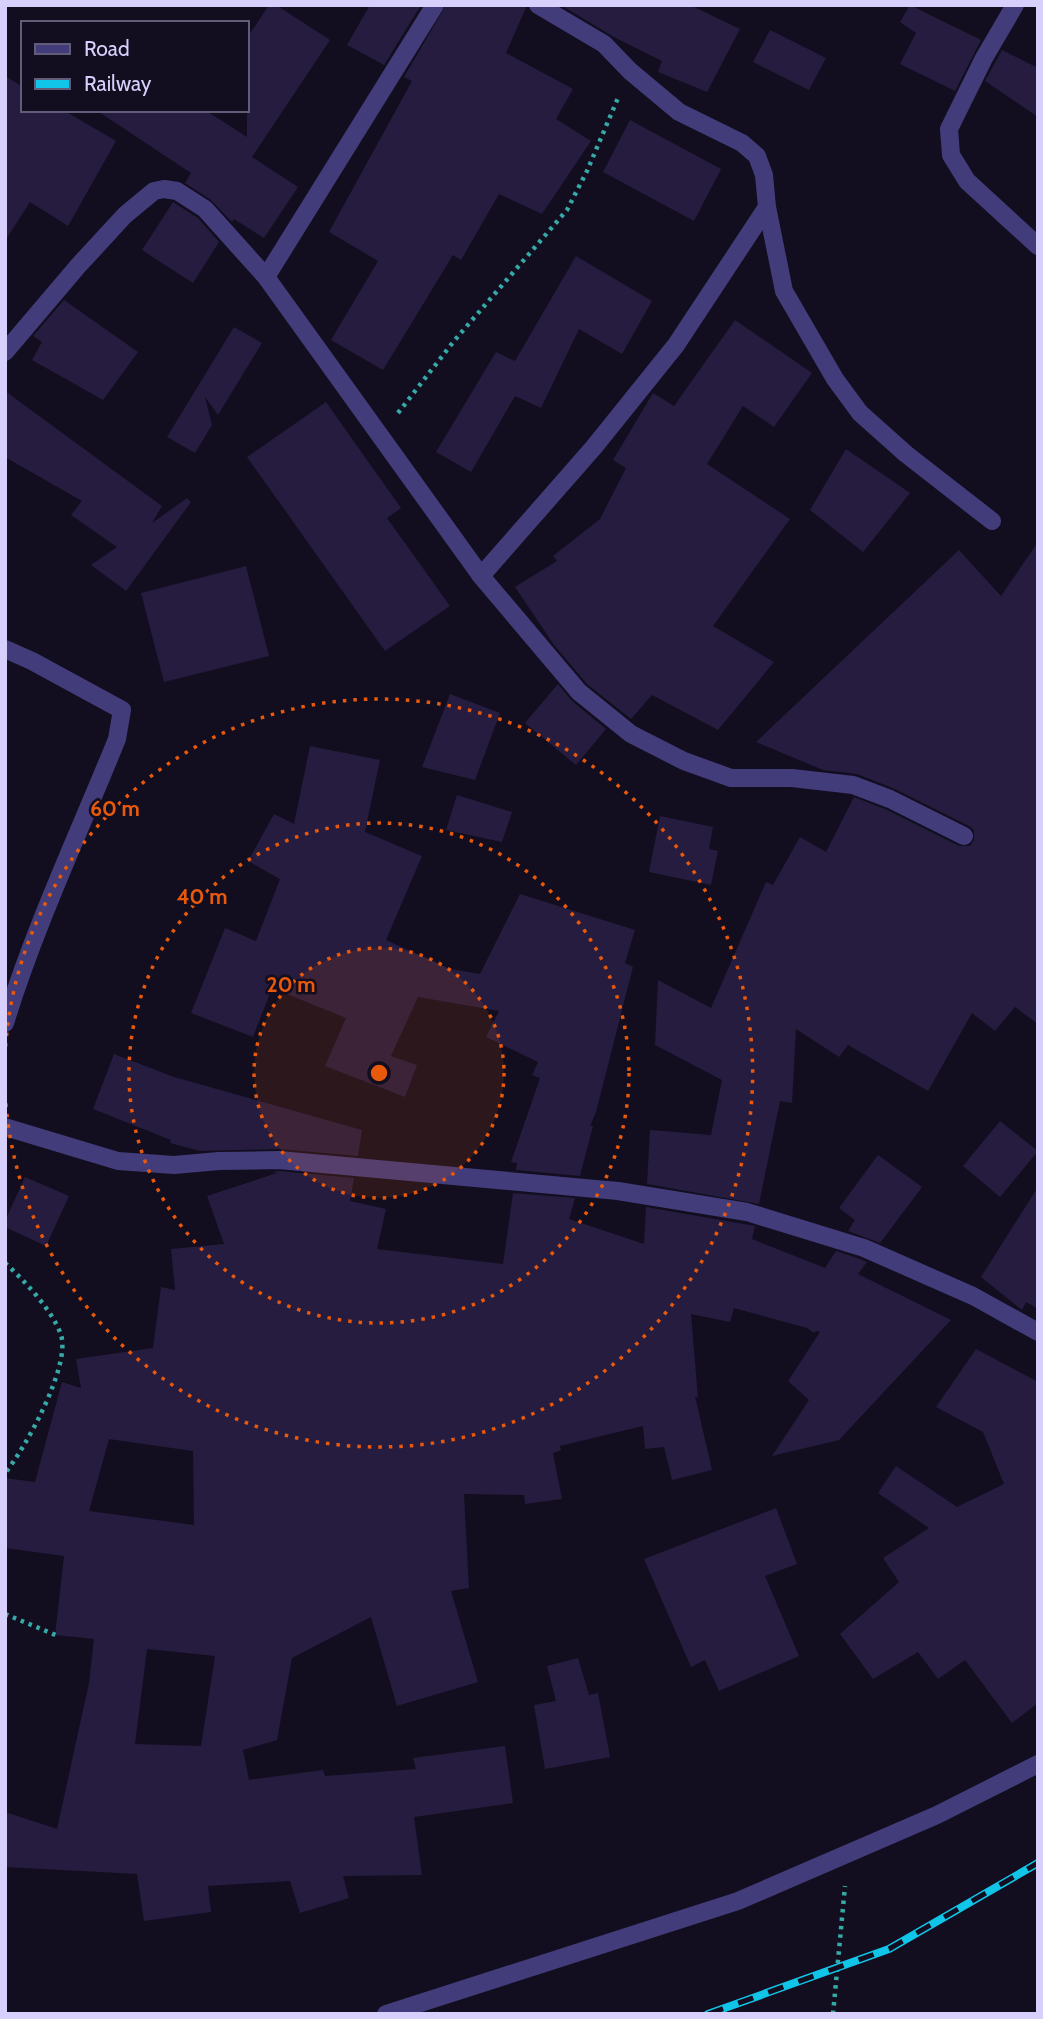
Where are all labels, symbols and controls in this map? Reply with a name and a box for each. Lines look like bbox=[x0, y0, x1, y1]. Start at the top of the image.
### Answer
legend bbox=[21, 21, 248, 112]
text: Road bbox=[84, 36, 130, 61]
text: Railway bbox=[84, 71, 152, 96]
text: 60 m bbox=[90, 796, 140, 821]
text: 40 m bbox=[177, 884, 227, 909]
text: 20 m bbox=[267, 972, 315, 997]
centre of rings bbox=[367, 1061, 391, 1085]

